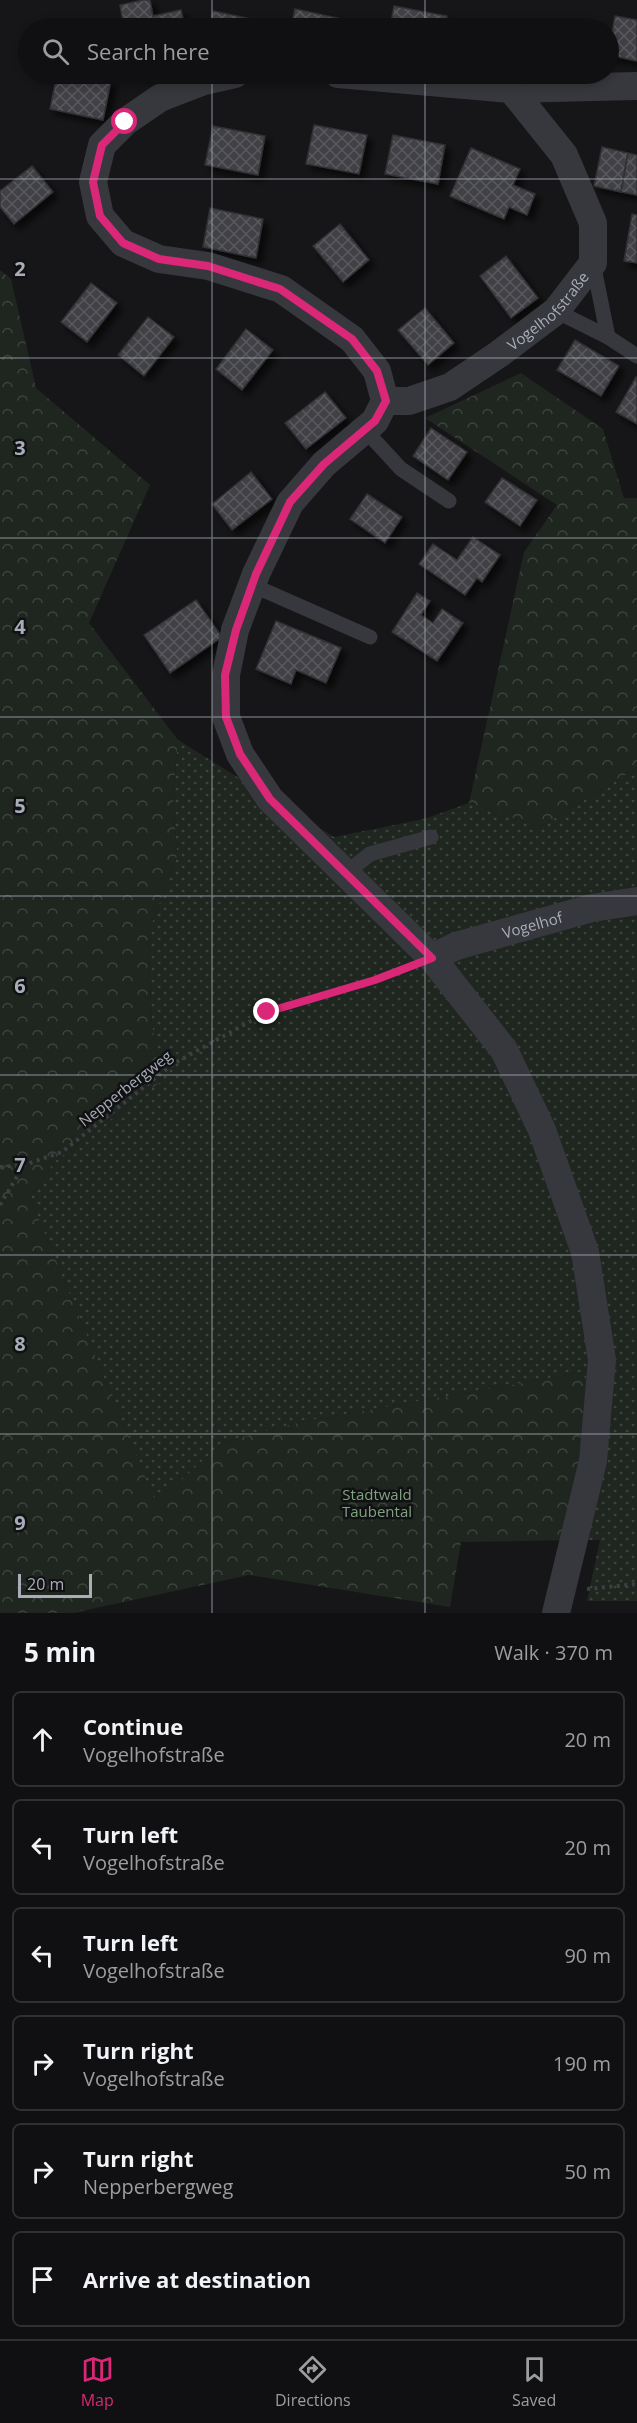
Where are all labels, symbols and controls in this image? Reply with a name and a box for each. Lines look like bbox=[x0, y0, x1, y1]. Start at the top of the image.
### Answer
search box bbox=[18, 18, 619, 84]
icon: search bbox=[39, 35, 72, 68]
text: Search here bbox=[87, 36, 210, 66]
route start bbox=[111, 108, 137, 134]
text: 2 bbox=[14, 255, 26, 282]
street label: Vogelhofstraße bbox=[503, 267, 593, 355]
text: 3 bbox=[14, 434, 26, 461]
text: 4 bbox=[14, 613, 26, 640]
text: 5 bbox=[14, 792, 26, 819]
street label: Vogelhof bbox=[500, 907, 566, 943]
text: 6 bbox=[14, 972, 26, 999]
route end bbox=[253, 998, 279, 1024]
street label: Nepperbergweg bbox=[74, 1045, 176, 1131]
text: 7 bbox=[14, 1151, 26, 1178]
text: 8 bbox=[14, 1330, 26, 1357]
park label: Stadtwald Taubental bbox=[342, 1484, 412, 1521]
text: 9 bbox=[14, 1509, 26, 1536]
scale bar bbox=[18, 1571, 92, 1598]
text: 20 m bbox=[27, 1573, 64, 1595]
text: 5 min bbox=[24, 1634, 96, 1670]
text: Walk · 370 m bbox=[494, 1639, 613, 1666]
text: Continue bbox=[83, 1711, 183, 1741]
icon: ahead bbox=[26, 1723, 59, 1756]
text: 20 m bbox=[564, 1726, 611, 1753]
text: Vogelhofstraße bbox=[83, 1741, 225, 1768]
text: Turn left bbox=[83, 1819, 178, 1849]
icon: left bbox=[26, 1831, 59, 1864]
text: 20 m bbox=[564, 1834, 611, 1861]
text: Vogelhofstraße bbox=[83, 1849, 225, 1876]
text: Turn left bbox=[83, 1927, 178, 1957]
icon: left bbox=[26, 1939, 59, 1972]
text: 90 m bbox=[564, 1942, 611, 1969]
text: Vogelhofstraße bbox=[83, 1957, 225, 1984]
text: Turn right bbox=[83, 2035, 194, 2065]
icon: right bbox=[26, 2047, 59, 2080]
text: 190 m bbox=[553, 2050, 611, 2077]
text: Vogelhofstraße bbox=[83, 2065, 225, 2092]
text: Turn right bbox=[83, 2143, 194, 2173]
icon: right bbox=[26, 2155, 59, 2188]
text: 50 m bbox=[564, 2158, 611, 2185]
text: Nepperbergweg bbox=[83, 2173, 233, 2200]
icon: arrive bbox=[26, 2263, 59, 2296]
text: Arrive at destination bbox=[83, 2264, 311, 2294]
tab: Map bbox=[81, 2353, 114, 2411]
tab: Directions bbox=[275, 2353, 351, 2411]
tab: Saved bbox=[512, 2353, 556, 2411]

